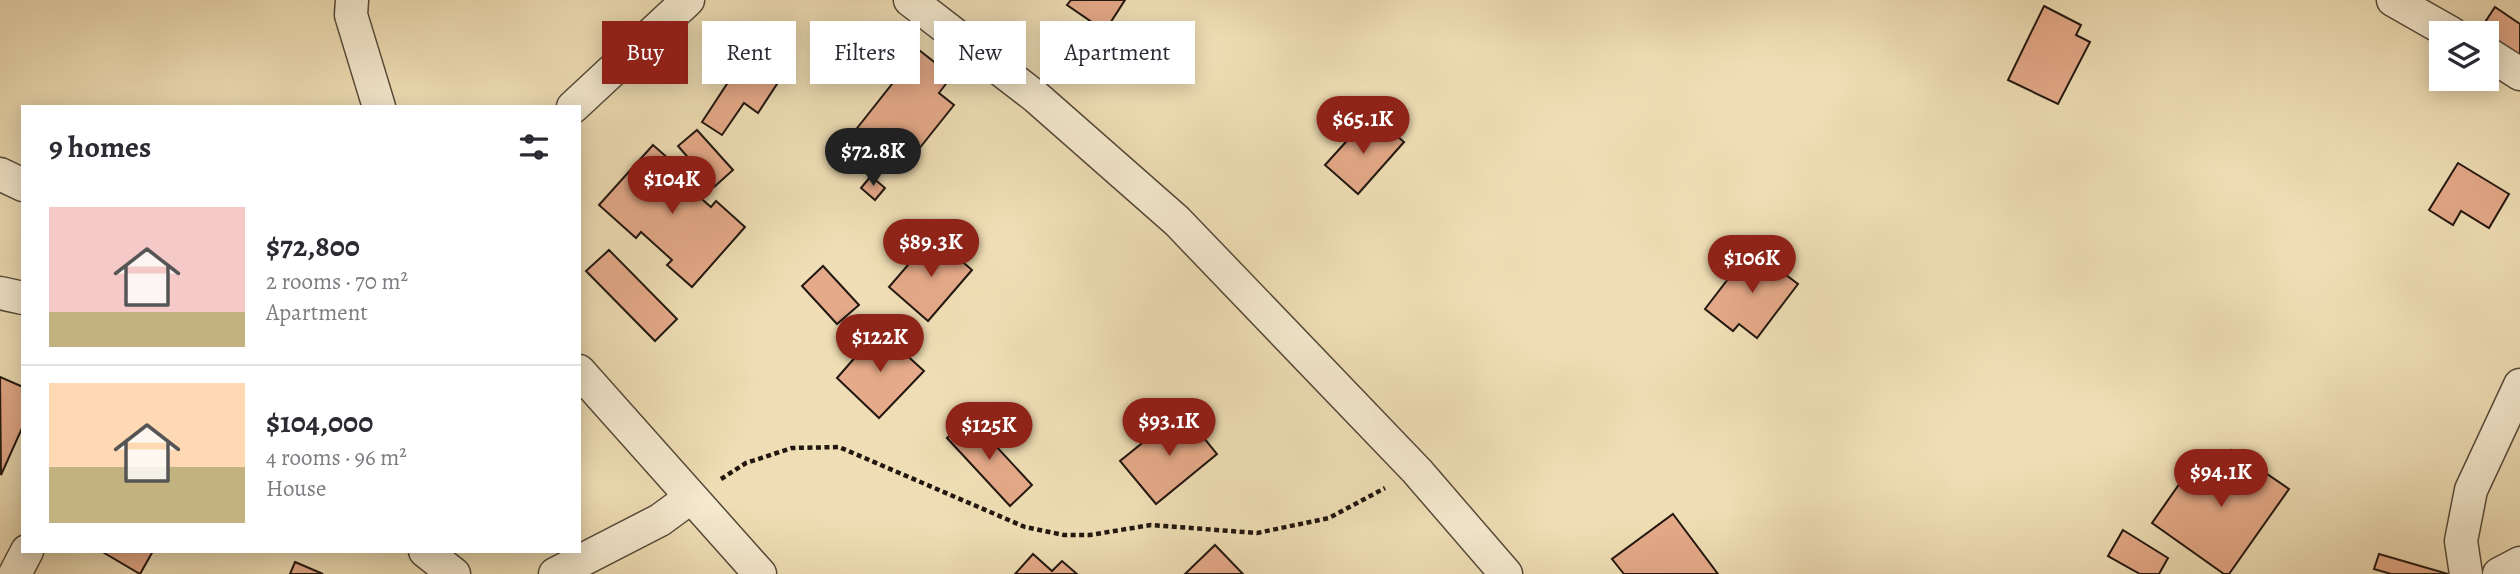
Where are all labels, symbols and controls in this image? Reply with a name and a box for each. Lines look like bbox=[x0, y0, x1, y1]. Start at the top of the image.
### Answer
chip: Buy bbox=[602, 21, 688, 84]
chip: Rent bbox=[702, 21, 796, 84]
chip: Filters bbox=[810, 21, 920, 84]
chip: New bbox=[934, 21, 1026, 84]
chip: Apartment bbox=[1040, 21, 1195, 84]
map controls bbox=[2429, 21, 2499, 91]
button: layers bbox=[2429, 21, 2499, 91]
pin: $65.1K bbox=[1306, 96, 1420, 156]
text: $65.1K bbox=[1333, 103, 1393, 134]
text: 9 homes bbox=[49, 127, 151, 167]
icon: filters bbox=[515, 128, 553, 166]
pin: $72.8K bbox=[816, 128, 930, 188]
text: $72.8K bbox=[841, 135, 905, 166]
pin: $104K bbox=[623, 156, 721, 216]
text: $104K bbox=[644, 163, 700, 194]
pin: $89.3K bbox=[874, 219, 988, 279]
text: $72,800 bbox=[266, 226, 360, 266]
text: $89.3K bbox=[899, 226, 963, 257]
icon: home bbox=[105, 235, 189, 319]
pin: $106K bbox=[1703, 236, 1801, 295]
text: $106K bbox=[1724, 242, 1780, 273]
text: 2 rooms · 70 m² bbox=[266, 266, 408, 297]
text: Apartment bbox=[266, 297, 368, 328]
pin: $122K bbox=[831, 314, 929, 374]
text: $122K bbox=[852, 321, 908, 352]
pin: $93.1K bbox=[1112, 398, 1226, 458]
text: $104,000 bbox=[266, 402, 373, 442]
pin: $125K bbox=[940, 402, 1038, 462]
text: $93.1K bbox=[1139, 405, 1199, 436]
text: $125K bbox=[962, 409, 1017, 440]
icon: home bbox=[105, 411, 189, 495]
text: 4 rooms · 96 m² bbox=[266, 442, 407, 473]
pin: $94.1K bbox=[2164, 449, 2278, 509]
text: $94.1K bbox=[2190, 456, 2252, 487]
text: House bbox=[266, 473, 326, 504]

